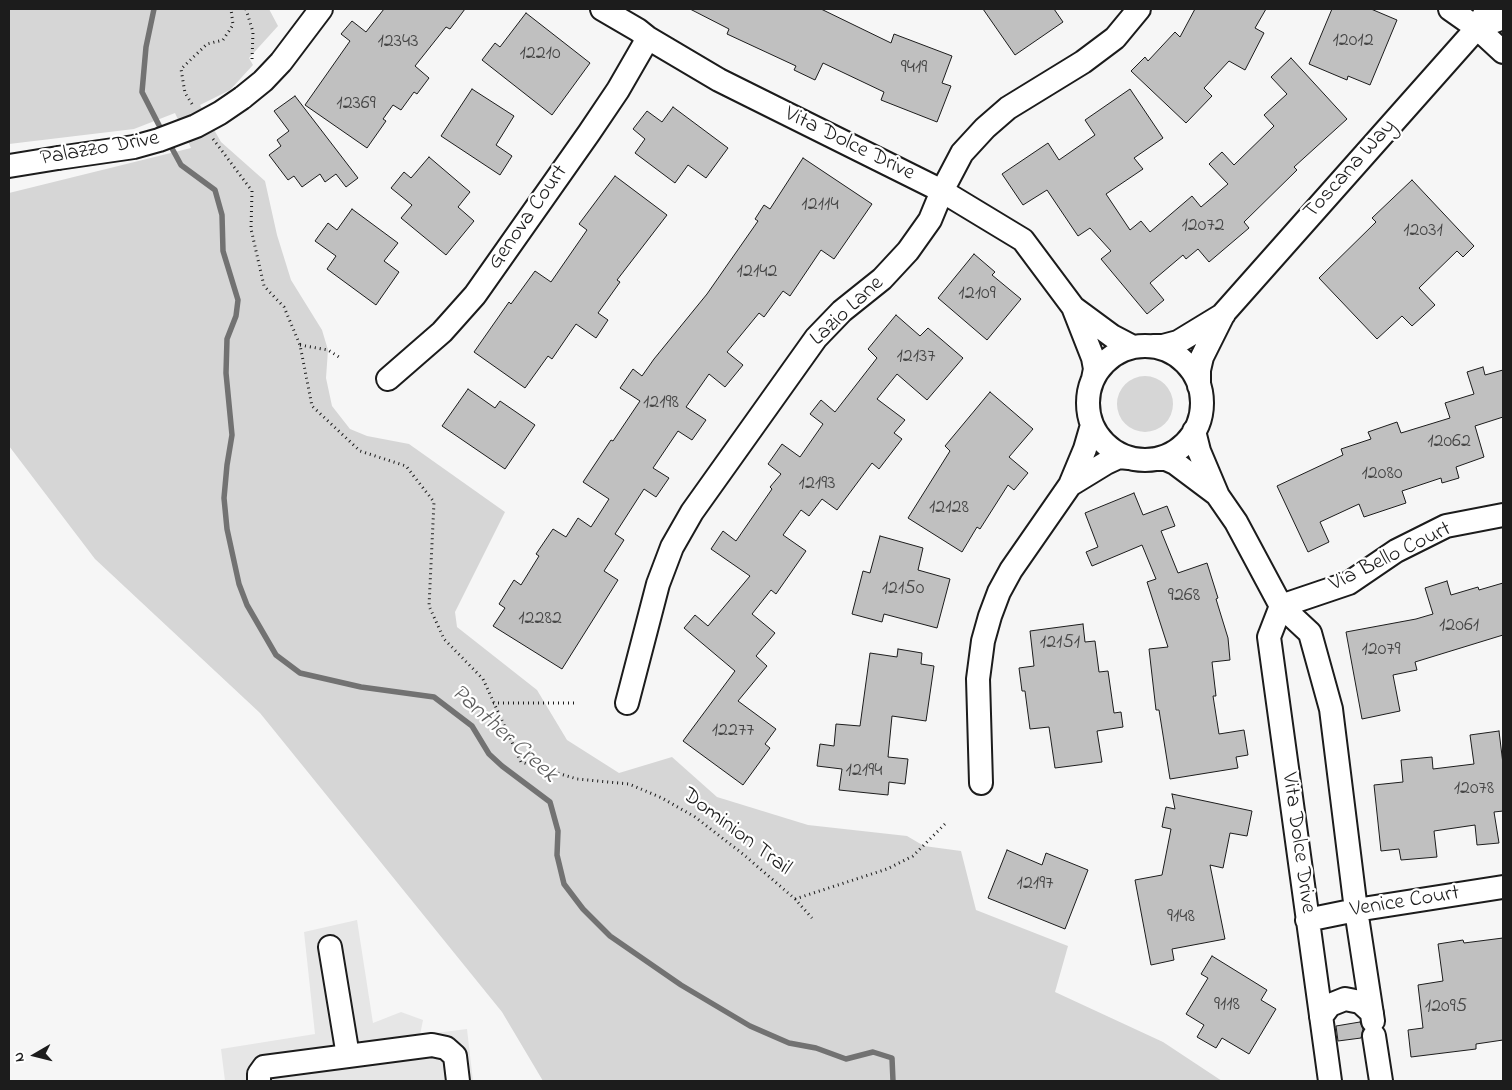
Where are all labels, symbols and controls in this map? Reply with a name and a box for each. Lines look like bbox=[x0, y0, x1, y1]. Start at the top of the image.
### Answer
house number: 12012 bbox=[1332, 30, 1374, 54]
house number: 12343 bbox=[377, 31, 419, 55]
house number: 12210 bbox=[519, 43, 561, 67]
house number: 9419 bbox=[901, 57, 927, 81]
house number: 12369 bbox=[336, 93, 376, 117]
street label: Vita Dolce Drive bbox=[779, 102, 919, 188]
street label: Toscana Way bbox=[1299, 115, 1403, 225]
street label: Palazzo Drive bbox=[39, 127, 161, 173]
street label: Genova Court bbox=[483, 160, 575, 276]
house number: 12114 bbox=[801, 194, 839, 218]
house number: 12072 bbox=[1181, 215, 1225, 239]
house number: 12031 bbox=[1403, 220, 1443, 244]
house number: 12142 bbox=[737, 261, 777, 285]
street label: Lazio Lane bbox=[806, 271, 890, 353]
house number: 12109 bbox=[958, 283, 996, 307]
house number: 12137 bbox=[896, 346, 936, 370]
house number: 12198 bbox=[643, 392, 679, 416]
house number: 12062 bbox=[1427, 431, 1471, 455]
house number: 12080 bbox=[1361, 463, 1403, 487]
house number: 12193 bbox=[799, 473, 835, 497]
house number: 12128 bbox=[929, 497, 969, 521]
street label: Via Bello Court bbox=[1326, 517, 1456, 599]
house number: 12150 bbox=[882, 578, 924, 602]
house number: 9268 bbox=[1168, 585, 1200, 609]
house number: 12282 bbox=[518, 608, 562, 632]
house number: 12061 bbox=[1439, 615, 1479, 639]
house number: 12151 bbox=[1040, 632, 1080, 656]
house number: 12079 bbox=[1361, 639, 1401, 663]
water label: Panther Creek bbox=[444, 680, 562, 790]
house number: 12277 bbox=[712, 720, 754, 744]
house number: 12194 bbox=[846, 760, 882, 784]
street label: Vita Dolce Drive bbox=[1274, 771, 1320, 915]
house number: 12078 bbox=[1454, 778, 1494, 802]
street label: Dominion Trail bbox=[676, 783, 796, 883]
house number: 12197 bbox=[1017, 873, 1053, 897]
street label: Venice Court bbox=[1348, 881, 1462, 925]
house number: 9148 bbox=[1167, 906, 1195, 930]
house number: 9118 bbox=[1214, 994, 1240, 1018]
house number: 12095 bbox=[1425, 996, 1467, 1020]
north arrow bbox=[10, 1030, 60, 1080]
text: N bbox=[9, 1051, 31, 1063]

